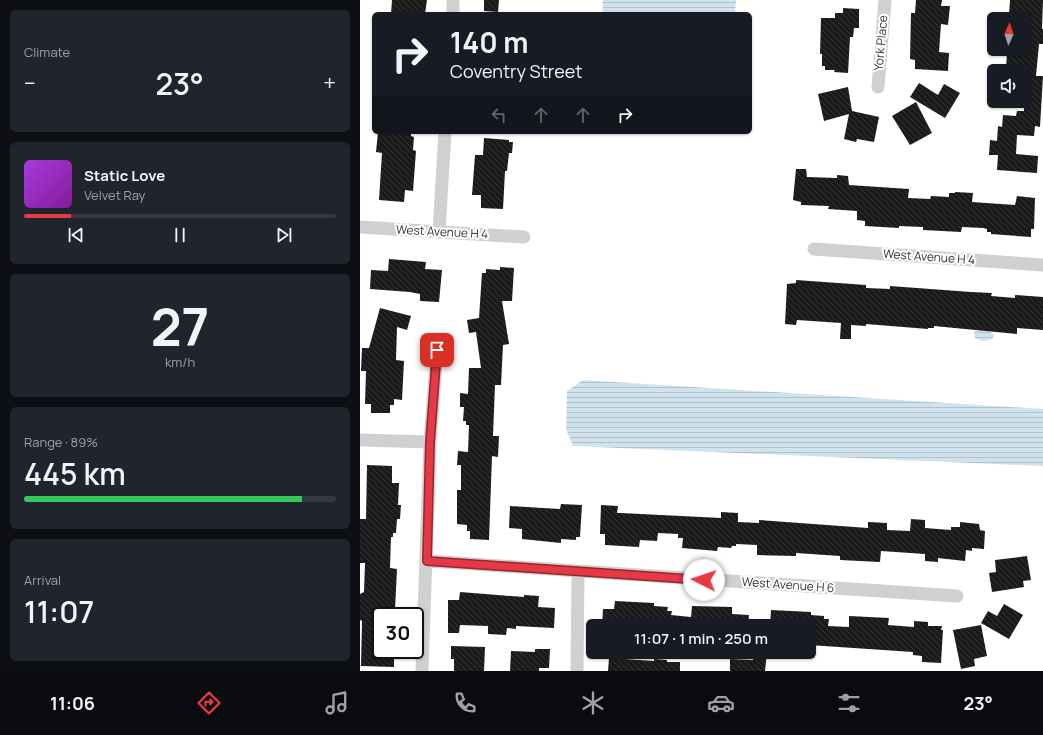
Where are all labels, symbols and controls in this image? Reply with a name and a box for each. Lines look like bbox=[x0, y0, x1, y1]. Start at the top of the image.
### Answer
north arrow bbox=[987, 12, 1031, 56]
map controls bbox=[987, 12, 1031, 108]
street label: York Place bbox=[870, 14, 891, 71]
text: 140 m bbox=[450, 23, 529, 61]
icon: right bbox=[384, 28, 436, 80]
text: Climate bbox=[24, 43, 70, 61]
text: Coventry Street bbox=[450, 59, 582, 83]
text: 23° bbox=[155, 63, 204, 104]
button: sound bbox=[987, 64, 1031, 108]
text: − bbox=[24, 68, 36, 98]
text: + bbox=[323, 68, 336, 98]
icon: left bbox=[488, 104, 510, 126]
icon: ahead bbox=[530, 104, 552, 126]
icon: ahead bbox=[572, 104, 594, 126]
icon: right bbox=[614, 104, 636, 126]
text: Static Love bbox=[84, 165, 165, 186]
text: Velvet Ray bbox=[84, 186, 145, 204]
street label: West Avenue H 4 bbox=[396, 221, 489, 242]
icon: previous bbox=[65, 224, 87, 246]
icon: pause bbox=[169, 224, 191, 246]
icon: next bbox=[273, 224, 295, 246]
street label: West Avenue H 4 bbox=[882, 245, 976, 268]
text: 27 bbox=[151, 291, 209, 362]
pin bbox=[420, 333, 454, 367]
icon: arrive bbox=[426, 339, 448, 361]
text: km/h bbox=[165, 353, 195, 371]
text: Range · 89% bbox=[24, 433, 98, 451]
text: 445 km bbox=[24, 453, 126, 494]
position arrow bbox=[683, 559, 725, 601]
text: Arrival bbox=[24, 571, 61, 589]
street label: West Avenue H 6 bbox=[741, 573, 835, 596]
text: 11:07 bbox=[24, 591, 94, 632]
speed limit sign: 30 bbox=[372, 607, 424, 659]
text: 11:07 · 1 min · 250 m bbox=[634, 628, 768, 649]
icon: directions bbox=[195, 689, 223, 717]
icon: music bbox=[323, 689, 351, 717]
icon: phone bbox=[451, 689, 479, 717]
icon: climate bbox=[579, 689, 607, 717]
icon: car bbox=[707, 689, 735, 717]
icon: filters bbox=[835, 689, 863, 717]
text: 11:06 bbox=[50, 691, 95, 715]
text: 23° bbox=[964, 691, 993, 715]

